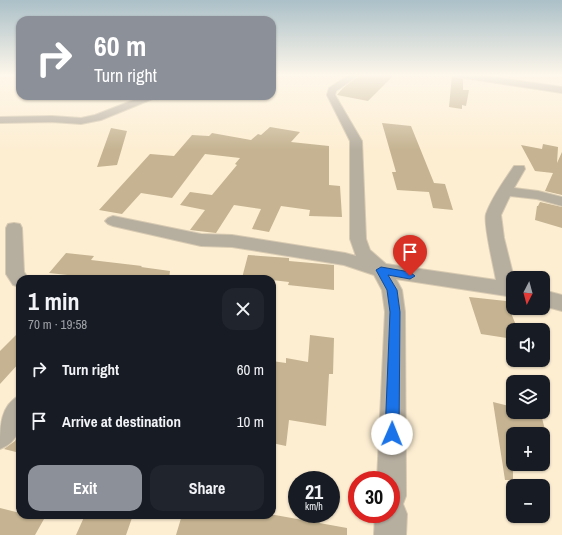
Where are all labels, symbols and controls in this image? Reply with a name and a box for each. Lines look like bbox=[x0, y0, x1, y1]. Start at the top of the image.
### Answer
text: 60 m bbox=[94, 27, 146, 65]
icon: right bbox=[28, 32, 80, 84]
text: Turn right bbox=[94, 63, 157, 88]
pin bbox=[393, 235, 427, 276]
icon: arrive bbox=[399, 241, 421, 263]
north arrow bbox=[506, 271, 550, 315]
map controls bbox=[506, 271, 550, 523]
text: 1 min bbox=[28, 285, 79, 317]
button: close bbox=[222, 288, 264, 330]
text: 70 m · 19:58 bbox=[28, 316, 87, 333]
button: sound bbox=[506, 323, 550, 367]
icon: right bbox=[28, 358, 50, 380]
text: Turn right bbox=[62, 359, 119, 380]
text: 60 m bbox=[237, 359, 264, 380]
button: layers bbox=[506, 375, 550, 419]
icon: arrive bbox=[28, 410, 50, 432]
text: Arrive at destination bbox=[62, 411, 181, 432]
text: 10 m bbox=[237, 411, 264, 432]
position arrow bbox=[371, 413, 413, 455]
button: + bbox=[506, 427, 550, 471]
button: Exit bbox=[28, 465, 142, 511]
button: Share bbox=[150, 465, 264, 511]
speed limit sign: 30 bbox=[348, 471, 400, 523]
text: 21 bbox=[305, 478, 323, 505]
button: − bbox=[506, 479, 550, 523]
text: km/h bbox=[305, 500, 323, 513]

